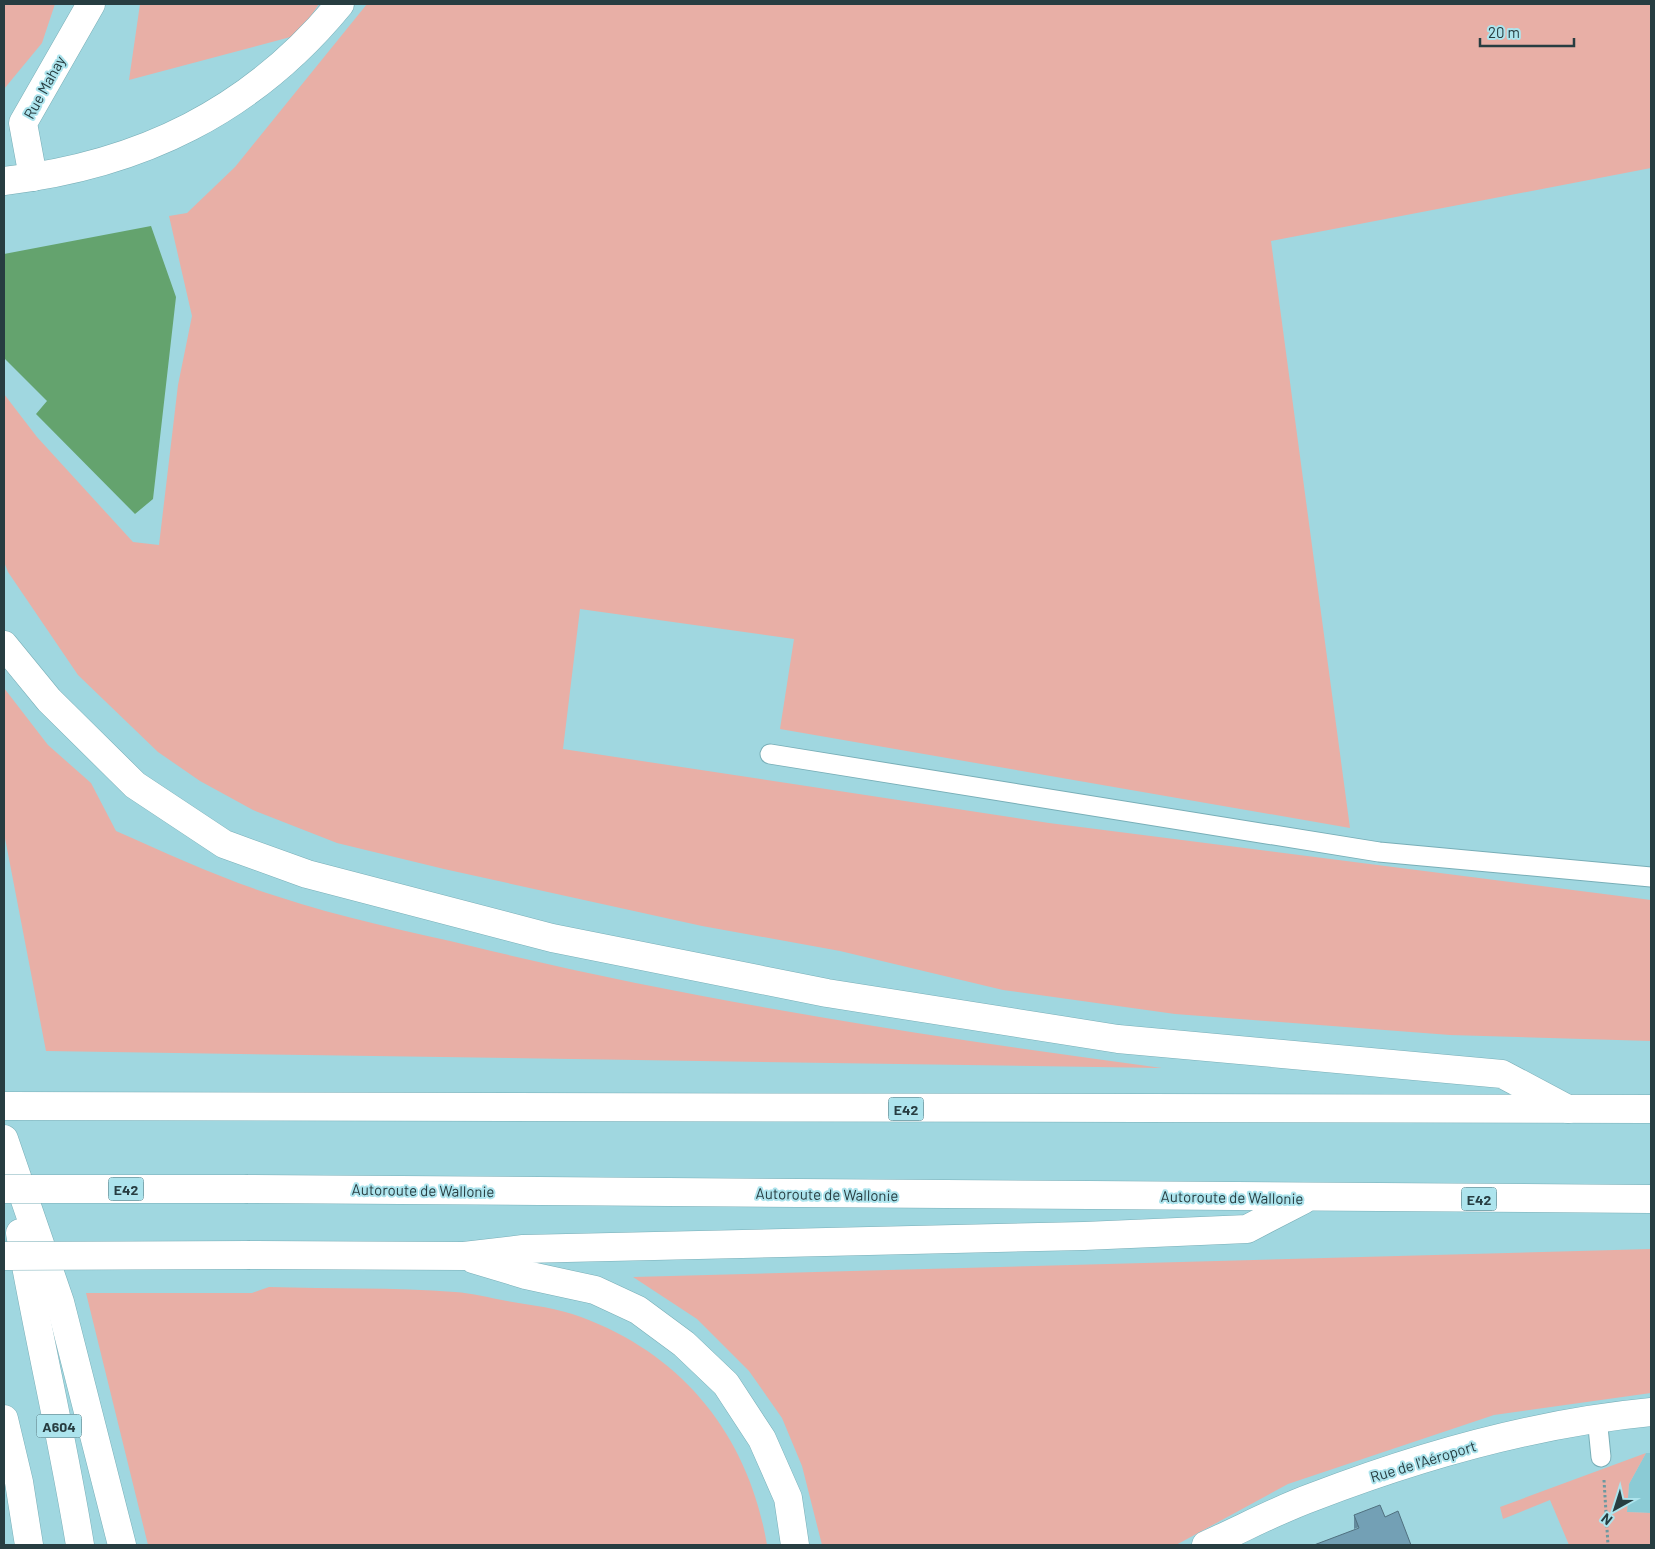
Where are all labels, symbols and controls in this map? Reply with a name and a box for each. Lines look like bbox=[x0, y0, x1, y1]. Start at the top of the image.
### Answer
scale bar bbox=[1480, 15, 1574, 47]
text: 20 m bbox=[1488, 23, 1520, 41]
street label: Rue Mahay bbox=[19, 52, 69, 122]
road number: E42 bbox=[888, 1098, 924, 1120]
road number: E42 bbox=[108, 1178, 144, 1200]
street label: Autoroute de Wallonie bbox=[352, 1180, 494, 1200]
street label: Autoroute de Wallonie bbox=[756, 1184, 898, 1204]
street label: Autoroute de Wallonie bbox=[1161, 1187, 1303, 1207]
road number: E42 bbox=[1462, 1188, 1496, 1210]
road number: A604 bbox=[36, 1414, 82, 1438]
street label: Rue de l'Aéroport bbox=[1368, 1436, 1478, 1486]
north arrow bbox=[1590, 1484, 1640, 1534]
text: N bbox=[1598, 1510, 1615, 1529]

